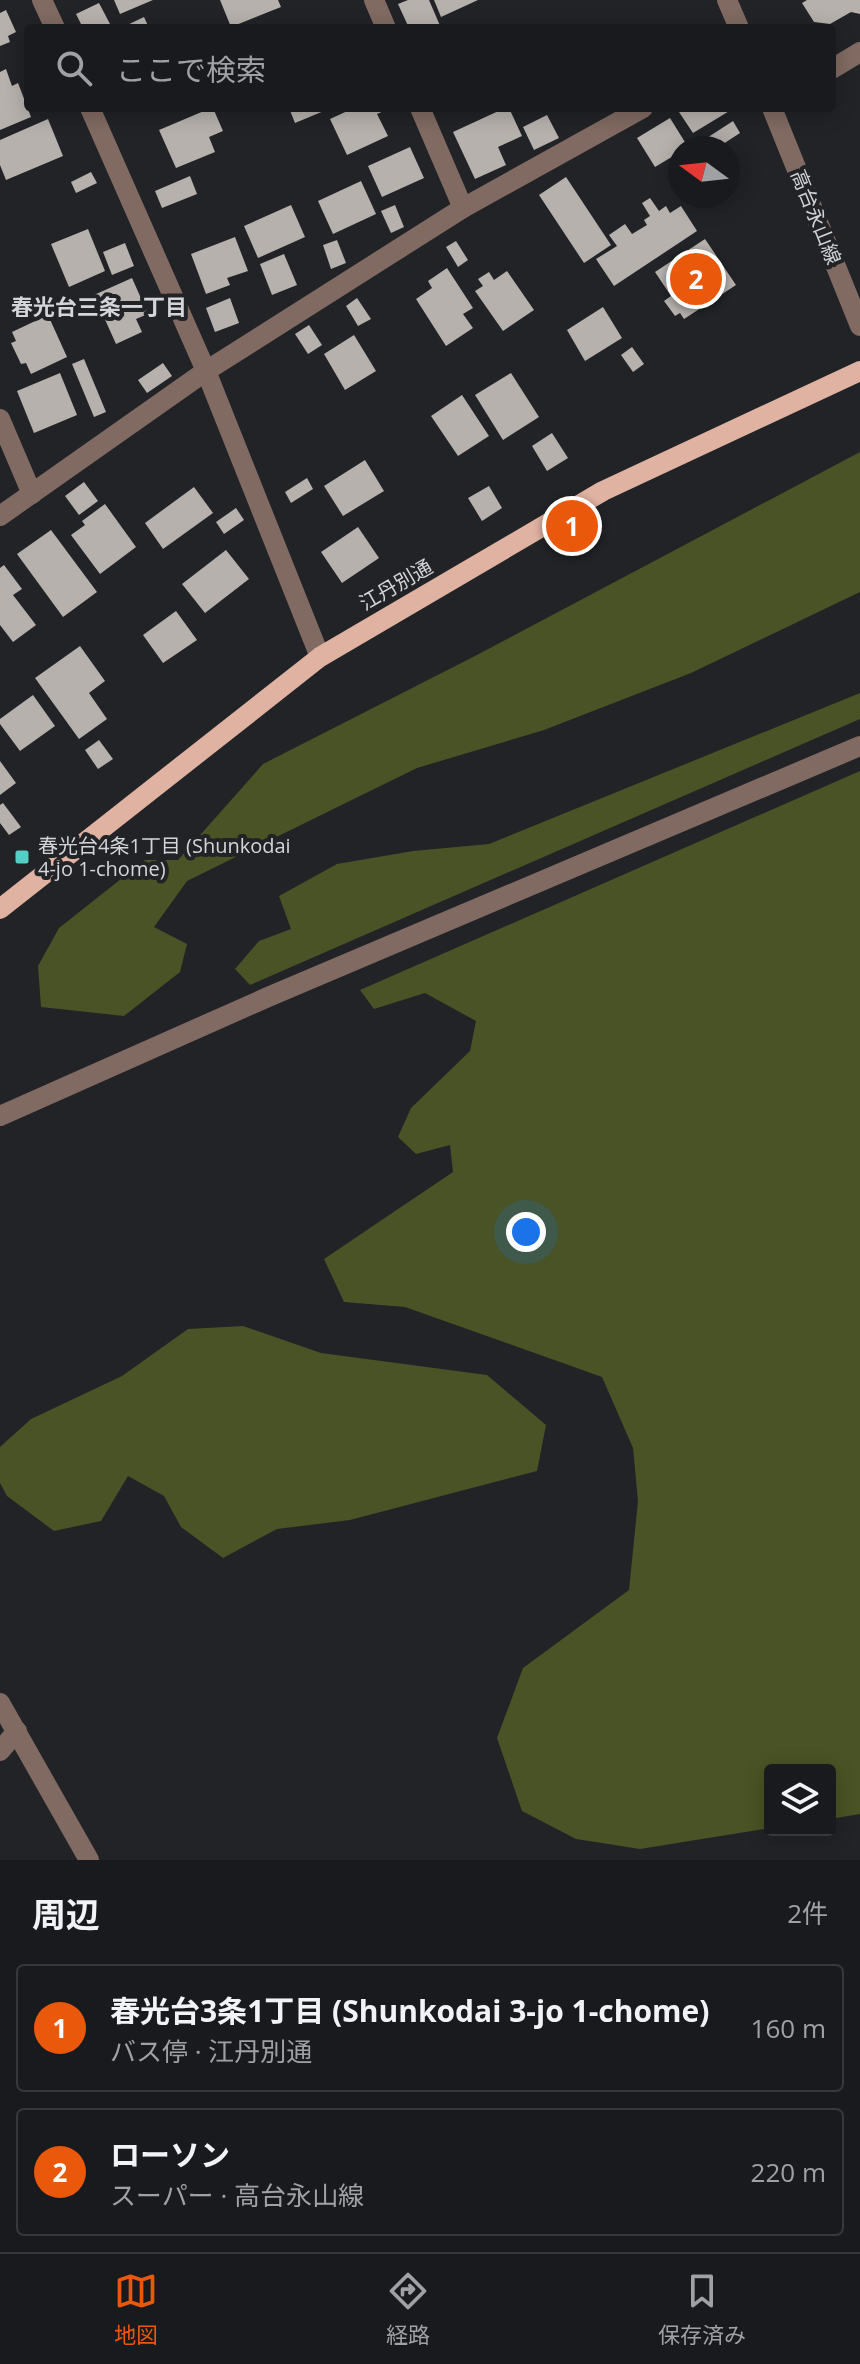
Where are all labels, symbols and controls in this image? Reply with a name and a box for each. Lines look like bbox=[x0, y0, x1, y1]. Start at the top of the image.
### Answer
search box bbox=[24, 24, 836, 112]
icon: search bbox=[52, 46, 96, 90]
text: ここで検索 bbox=[116, 49, 266, 90]
north arrow bbox=[668, 136, 740, 208]
street label: 高台永山線 bbox=[785, 165, 848, 268]
pin: 2 bbox=[670, 249, 722, 309]
district label: 春光台三条一丁目 bbox=[11, 291, 187, 321]
pin: 1 bbox=[546, 496, 598, 556]
street label: 江丹別通 bbox=[354, 553, 437, 616]
place label: 春光台4条1丁目 (Shunkodai 4-jo 1-chome) bbox=[38, 832, 291, 882]
marker: 春光台4条1丁目 (Shunkodai 4-jo 1-chome) bbox=[13, 848, 31, 866]
your location bbox=[506, 1212, 546, 1252]
map controls bbox=[764, 1764, 836, 1836]
button: layers bbox=[764, 1764, 836, 1836]
text: 周辺 bbox=[32, 1891, 100, 1937]
text: 2件 bbox=[787, 1895, 828, 1931]
text: 春光台3条1丁目 (Shunkodai 3-jo 1-chome) bbox=[110, 1990, 709, 2031]
text: 1 bbox=[53, 2010, 67, 2046]
text: 160 m bbox=[751, 2010, 826, 2046]
text: バス停 · 江丹別通 bbox=[110, 2033, 312, 2069]
text: ローソン bbox=[110, 2134, 230, 2175]
text: 2 bbox=[53, 2154, 67, 2190]
text: 220 m bbox=[751, 2154, 826, 2190]
text: スーパー · 高台永山線 bbox=[110, 2177, 364, 2213]
tab: 地図 bbox=[114, 2269, 158, 2349]
tab: 経路 bbox=[386, 2269, 430, 2349]
tab: 保存済み bbox=[658, 2269, 746, 2349]

